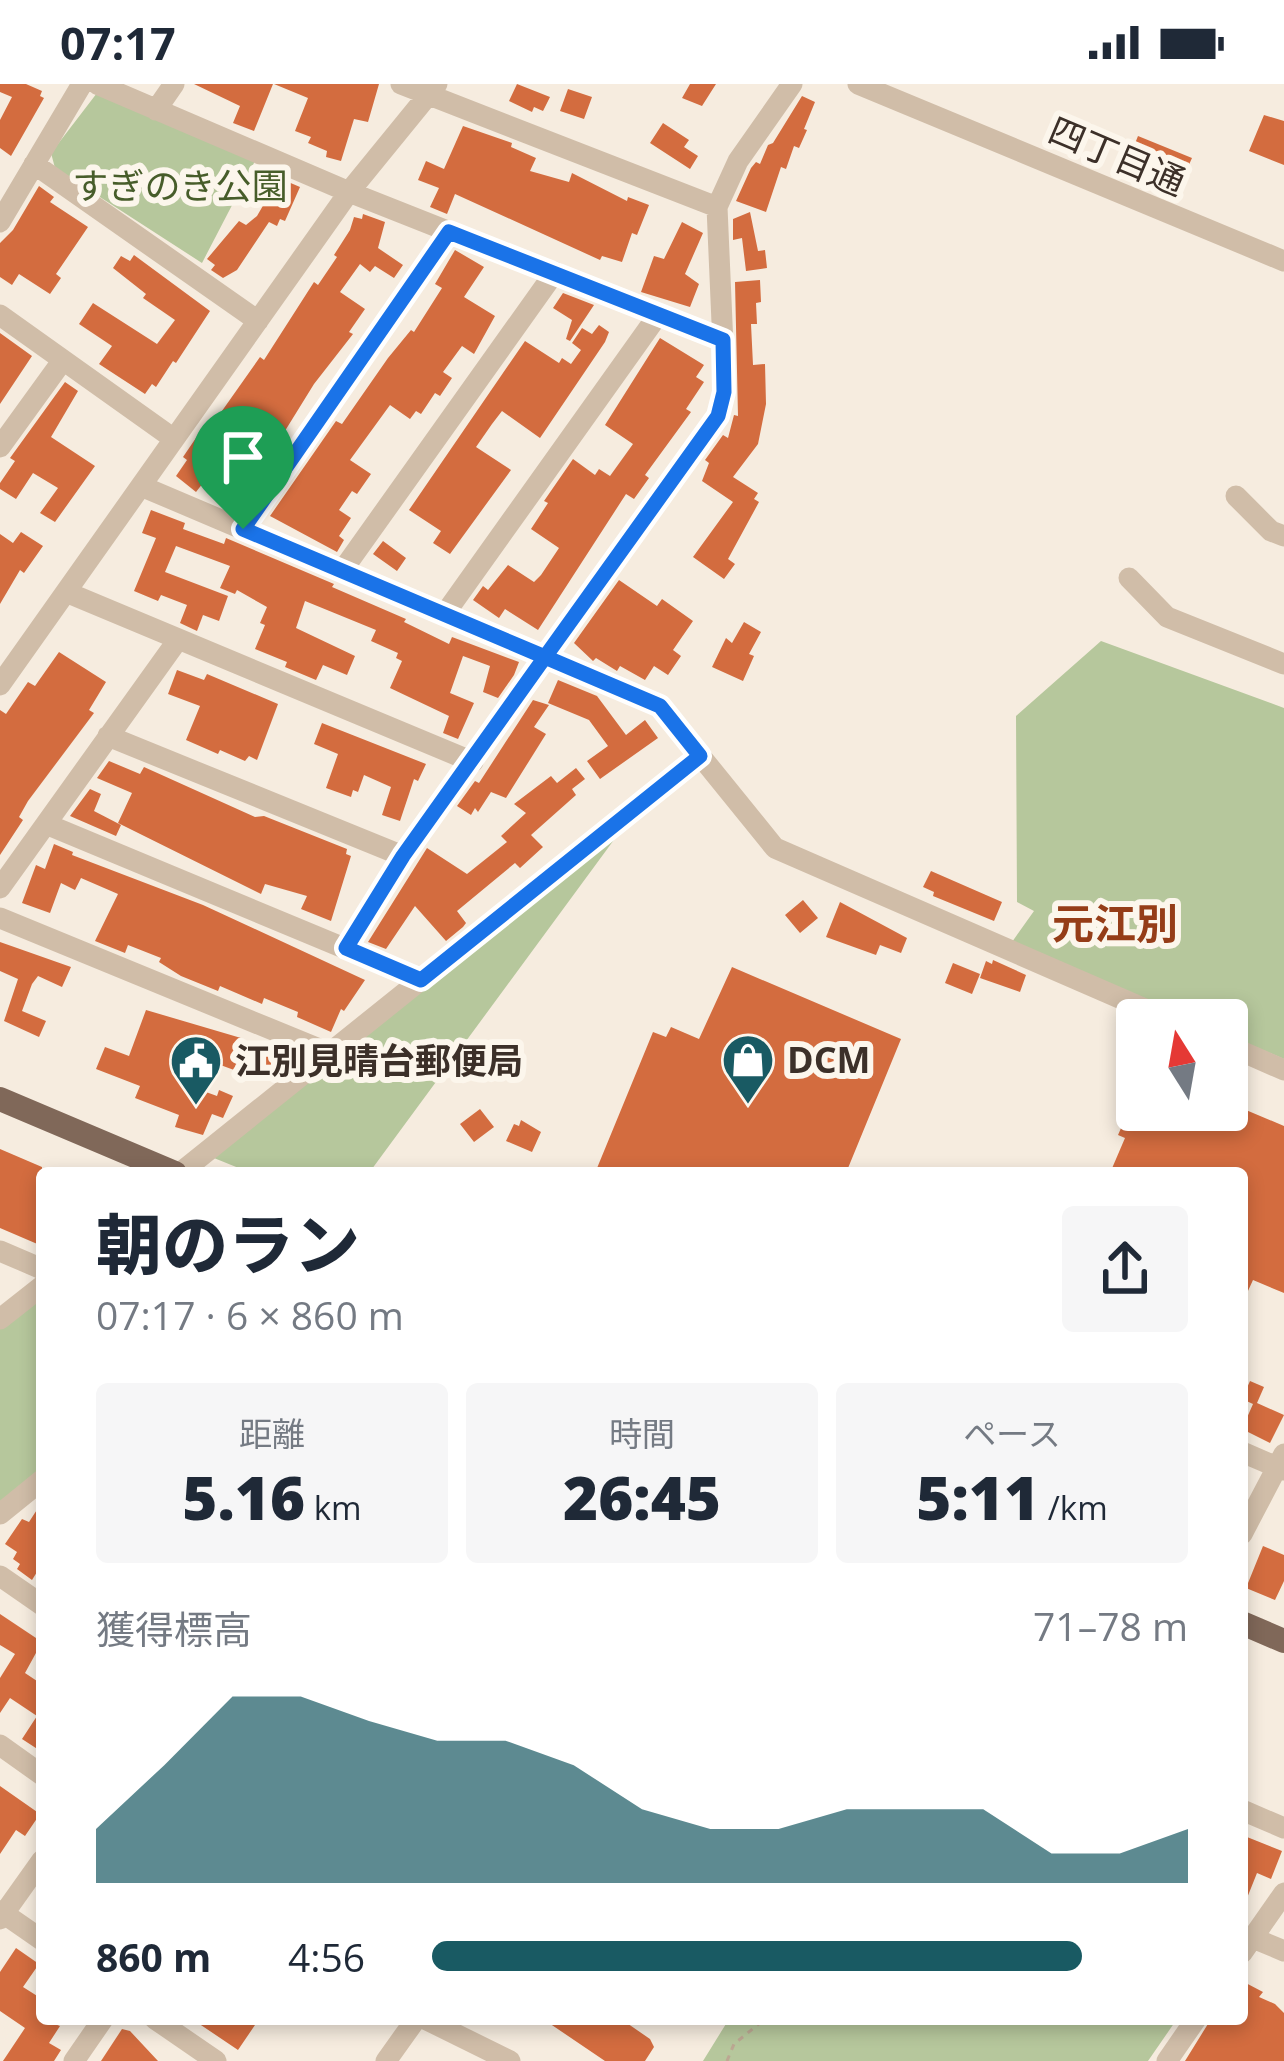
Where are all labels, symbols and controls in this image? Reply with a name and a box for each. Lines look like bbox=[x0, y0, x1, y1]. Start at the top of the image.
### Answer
text: 07:17 bbox=[60, 12, 176, 73]
street label: 四丁目通 bbox=[1041, 105, 1193, 206]
park label: すぎのき公園 bbox=[73, 161, 287, 210]
pin bbox=[192, 406, 294, 529]
icon: arrive bbox=[210, 424, 276, 490]
district label: 元江別 bbox=[1052, 894, 1178, 951]
north arrow bbox=[1116, 999, 1248, 1131]
map controls bbox=[1116, 999, 1248, 1131]
shop icon: DCM bbox=[720, 1032, 776, 1106]
public building icon: 江別見晴台郵便局 bbox=[168, 1033, 224, 1107]
place label: DCM bbox=[787, 1035, 871, 1084]
place label: 江別見晴台郵便局 bbox=[235, 1036, 523, 1085]
text: 朝のラン bbox=[96, 1198, 360, 1288]
button: share bbox=[1062, 1206, 1188, 1332]
text: 07:17 · 6 × 860 m bbox=[96, 1288, 404, 1341]
text: 距離 bbox=[239, 1411, 305, 1456]
text: 時間 bbox=[609, 1411, 675, 1456]
text: ペース bbox=[963, 1411, 1061, 1456]
text: 5.16 bbox=[182, 1456, 305, 1538]
text: 26:45 bbox=[563, 1456, 721, 1538]
text: 5:11 bbox=[916, 1456, 1039, 1538]
text: km bbox=[305, 1485, 362, 1530]
text: /km bbox=[1039, 1485, 1108, 1530]
text: 71–78 m bbox=[1033, 1599, 1188, 1652]
text: 獲得標高 bbox=[96, 1602, 252, 1655]
text: 860 m bbox=[96, 1930, 211, 1983]
text: 4:56 bbox=[288, 1930, 365, 1983]

